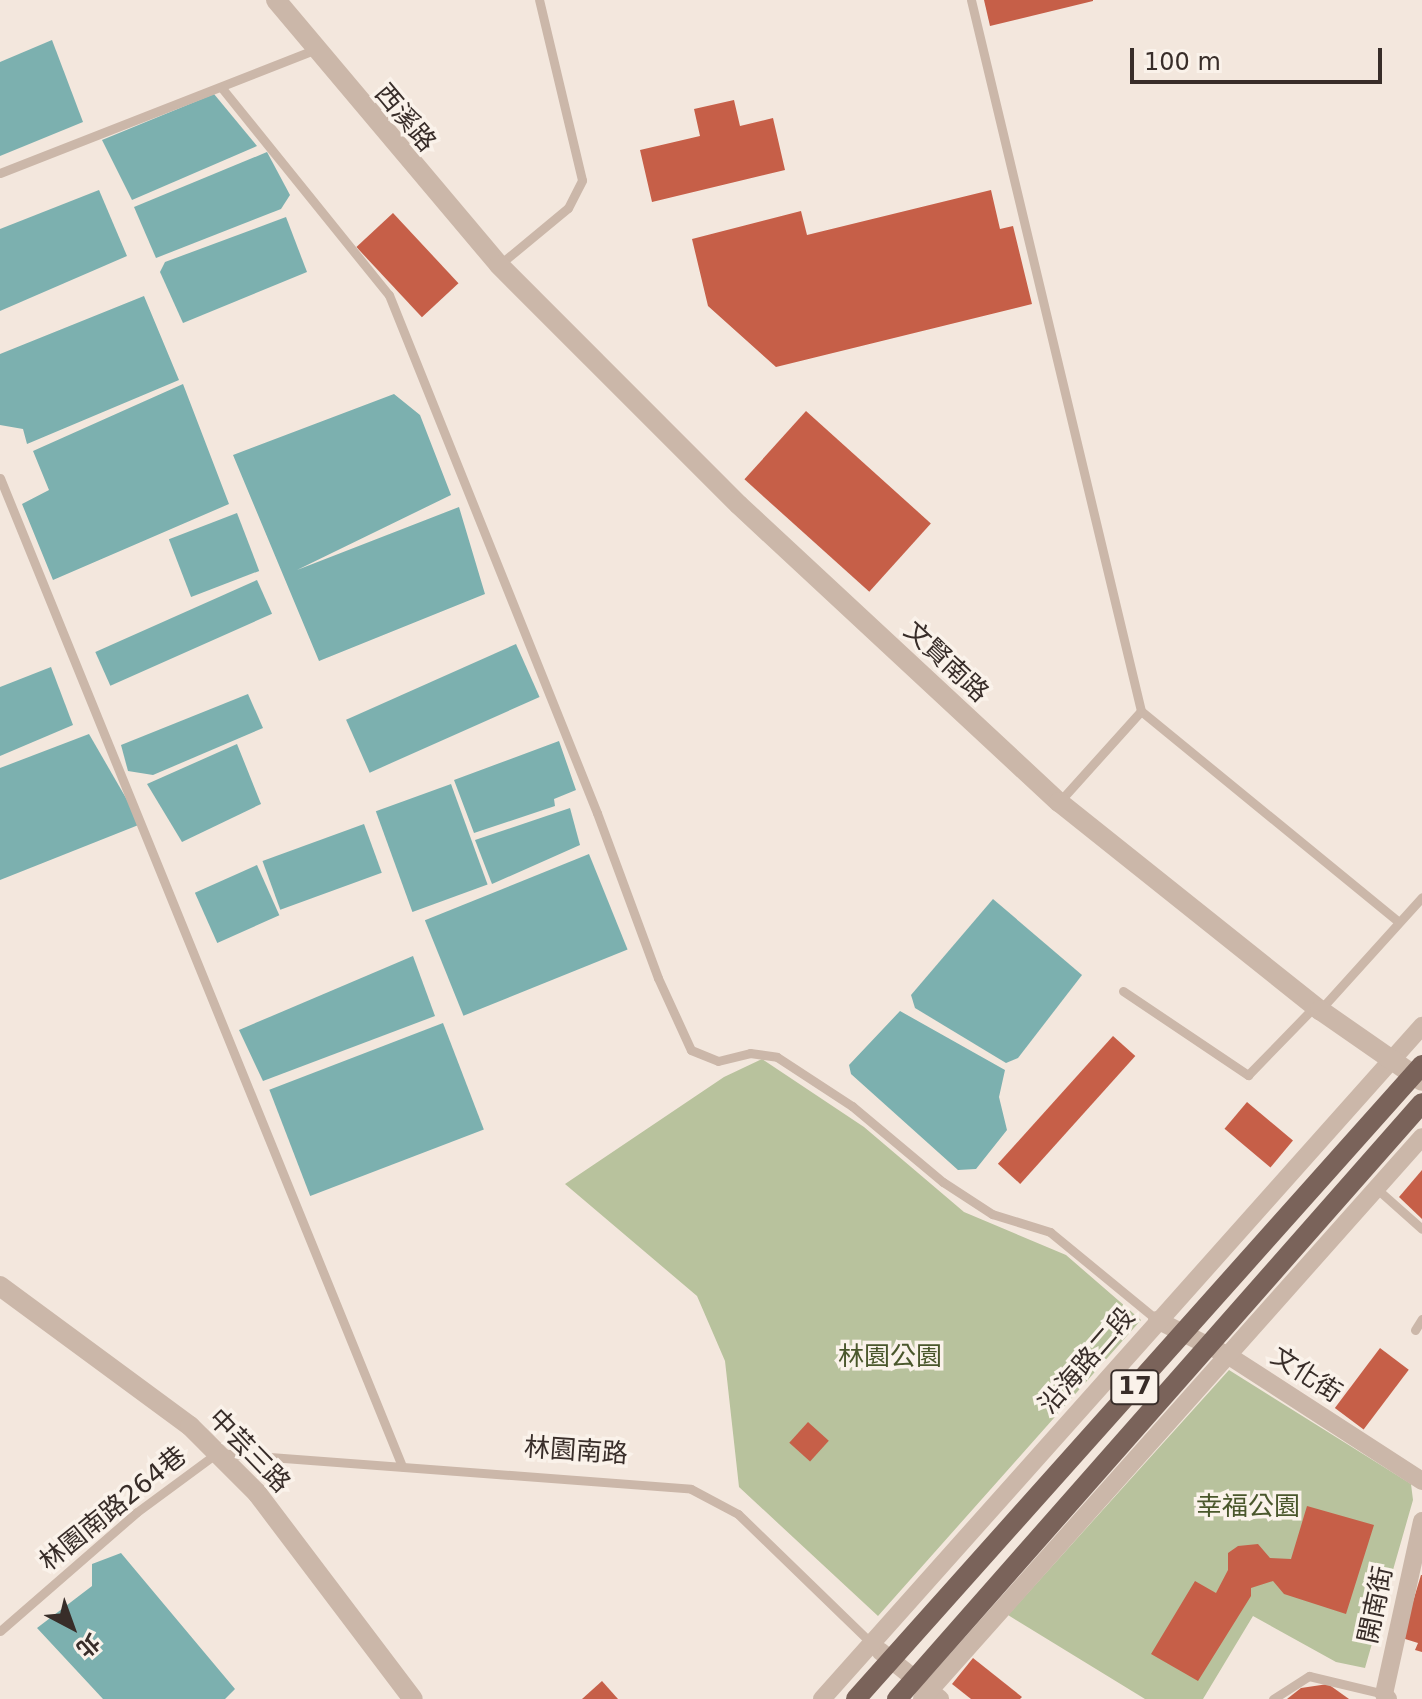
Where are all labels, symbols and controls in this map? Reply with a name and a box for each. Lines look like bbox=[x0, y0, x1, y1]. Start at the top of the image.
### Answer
scale bar bbox=[1134, 32, 1386, 82]
text: 100 m bbox=[1144, 48, 1221, 76]
street label: 西溪路 bbox=[368, 78, 442, 158]
street label: 文賢南路 bbox=[897, 615, 995, 709]
street label: 沿海路二段 bbox=[1033, 1302, 1141, 1420]
park label: 林園公園 bbox=[838, 1341, 942, 1373]
street label: 文化街 bbox=[1265, 1341, 1347, 1409]
road number: 17 bbox=[1109, 1367, 1161, 1407]
street label: 中芸三路 bbox=[202, 1403, 296, 1499]
street label: 林園南路 bbox=[523, 1432, 629, 1470]
street label: 林園南路264巷 bbox=[33, 1440, 193, 1578]
park label: 幸福公園 bbox=[1196, 1491, 1300, 1523]
street label: 開南街 bbox=[1353, 1564, 1399, 1646]
north arrow bbox=[32, 1587, 112, 1667]
text: 北 bbox=[72, 1629, 105, 1662]

